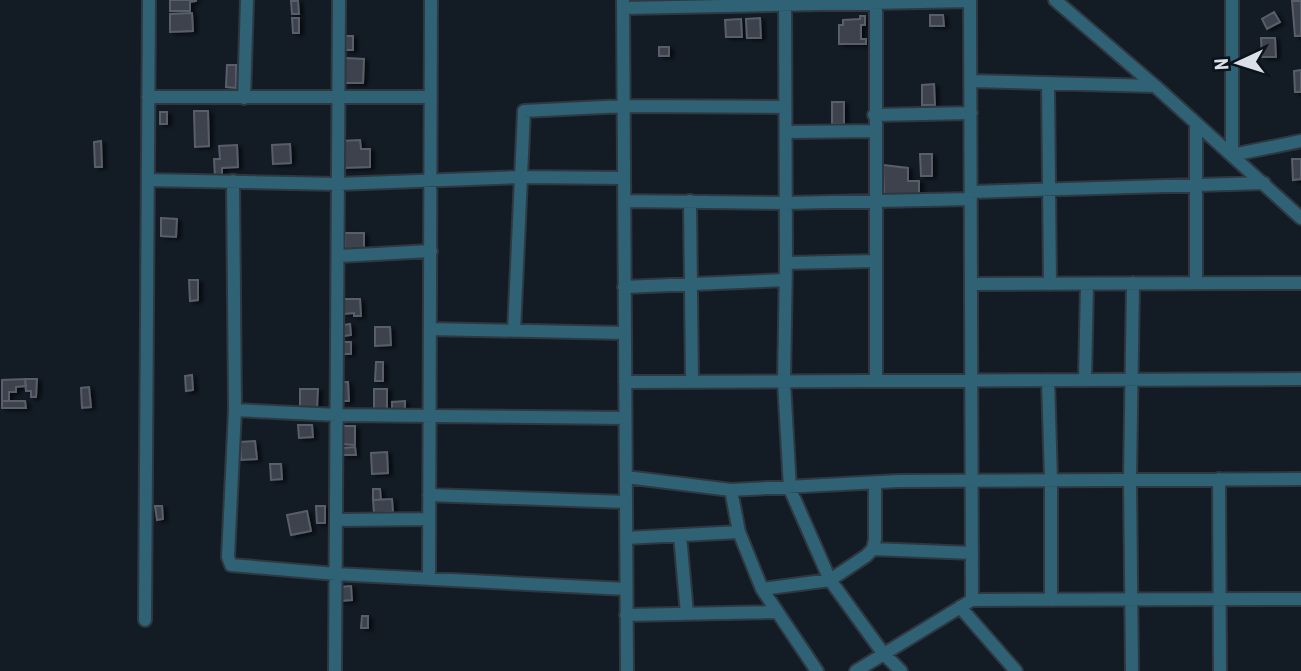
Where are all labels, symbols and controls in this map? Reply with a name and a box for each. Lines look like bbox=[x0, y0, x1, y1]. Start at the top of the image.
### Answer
north arrow bbox=[1203, 28, 1273, 98]
text: N bbox=[1210, 58, 1233, 71]

